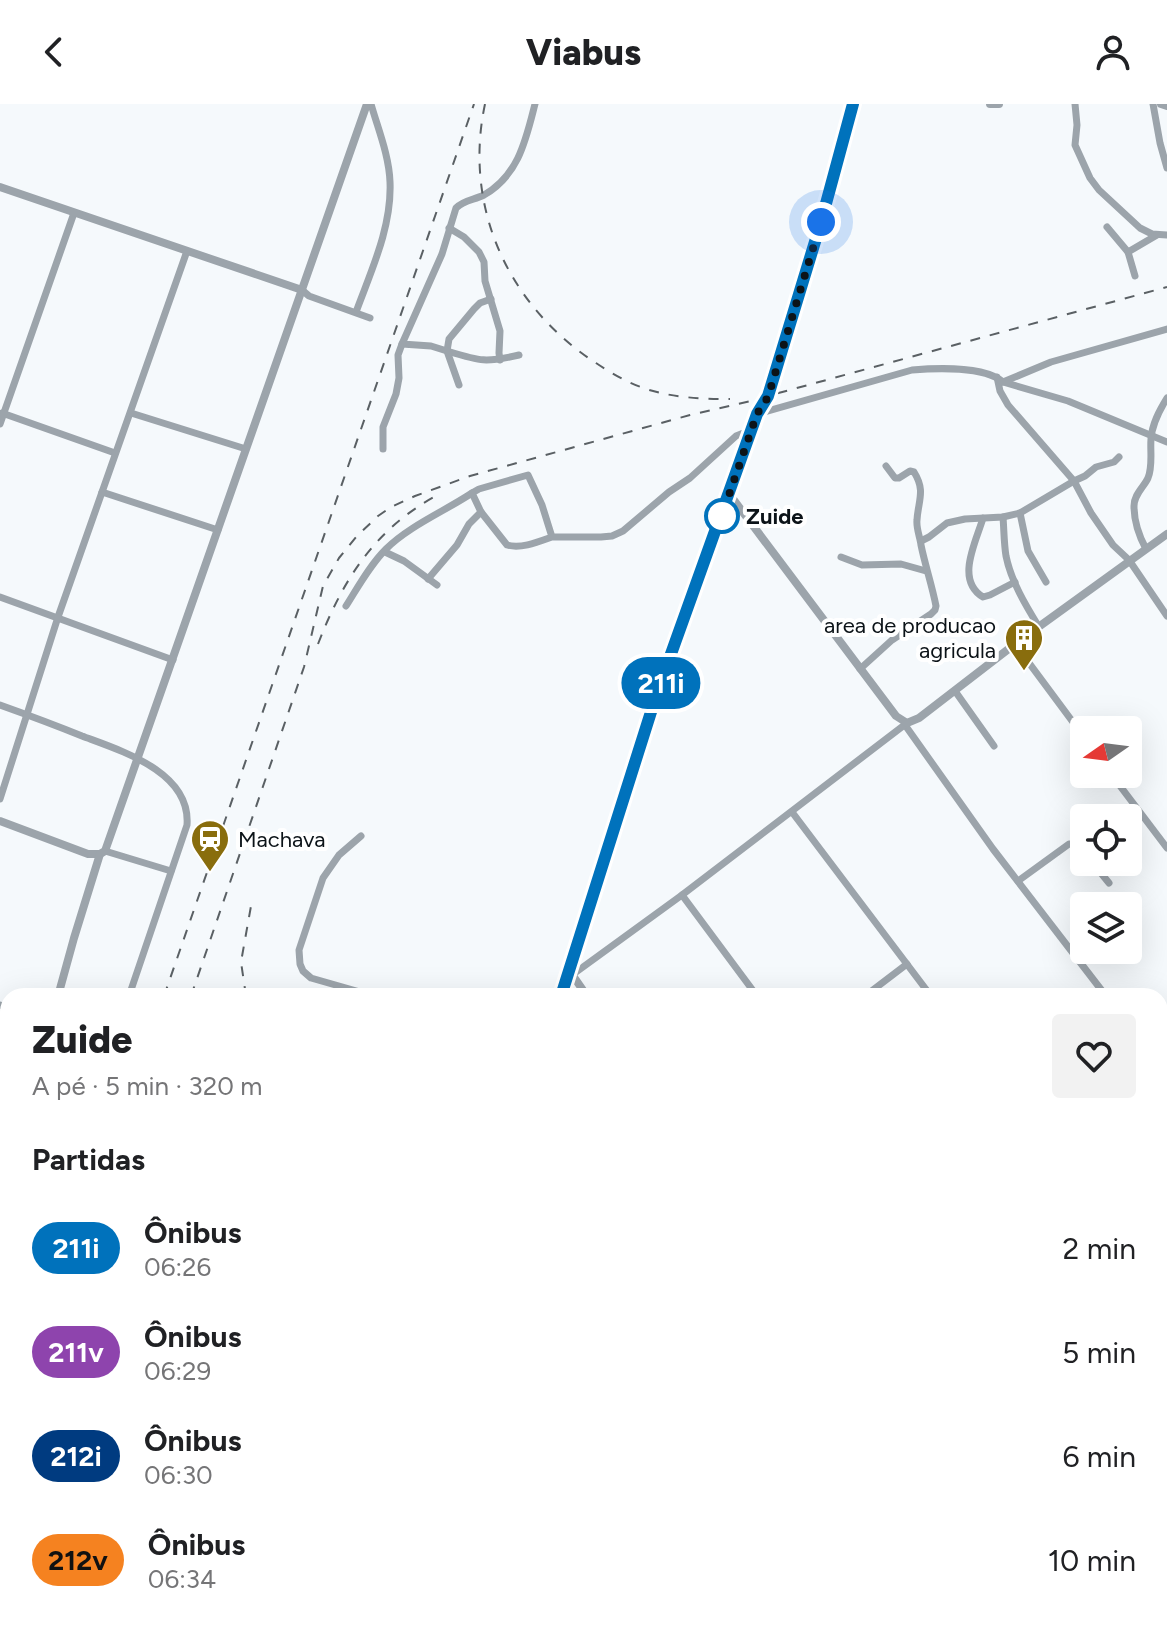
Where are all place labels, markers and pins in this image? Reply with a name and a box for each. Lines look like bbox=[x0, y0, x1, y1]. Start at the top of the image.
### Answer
marker: Zuide bbox=[705, 499, 739, 533]
place label: Zuide bbox=[746, 503, 803, 530]
place label: area de producao agricula bbox=[824, 612, 996, 664]
building icon: area de producao agricula bbox=[1003, 617, 1045, 672]
station icon: Machava bbox=[189, 818, 231, 873]
place label: Machava bbox=[238, 826, 325, 853]

